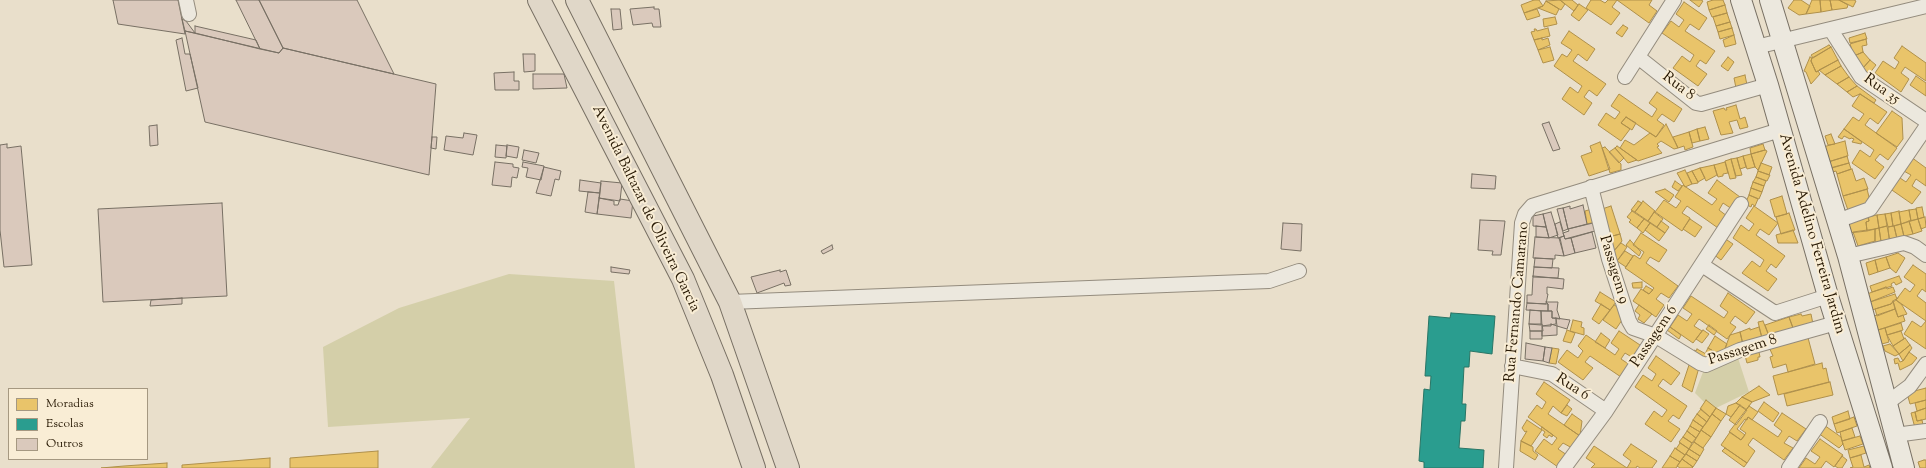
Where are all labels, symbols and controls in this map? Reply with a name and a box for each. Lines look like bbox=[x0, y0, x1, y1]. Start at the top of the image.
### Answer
street label: Rua 8 bbox=[1658, 69, 1698, 105]
street label: Rua 35 bbox=[1859, 71, 1903, 109]
street label: Avenida Baltazar de Oliveira Garcia bbox=[587, 103, 703, 315]
street label: Avenida Adelino Ferreira Jardim bbox=[1774, 132, 1848, 336]
street label: Rua Fernando Camarano bbox=[1502, 221, 1534, 383]
street label: Passagem 9 bbox=[1594, 234, 1632, 306]
street label: Passagem 6 bbox=[1628, 303, 1682, 371]
street label: Passagem 8 bbox=[1706, 331, 1780, 371]
street label: Rua 6 bbox=[1552, 371, 1592, 405]
legend bbox=[8, 388, 148, 460]
text: Moradias bbox=[46, 395, 94, 413]
text: Escolas bbox=[46, 415, 84, 433]
text: Outros bbox=[46, 435, 83, 453]

